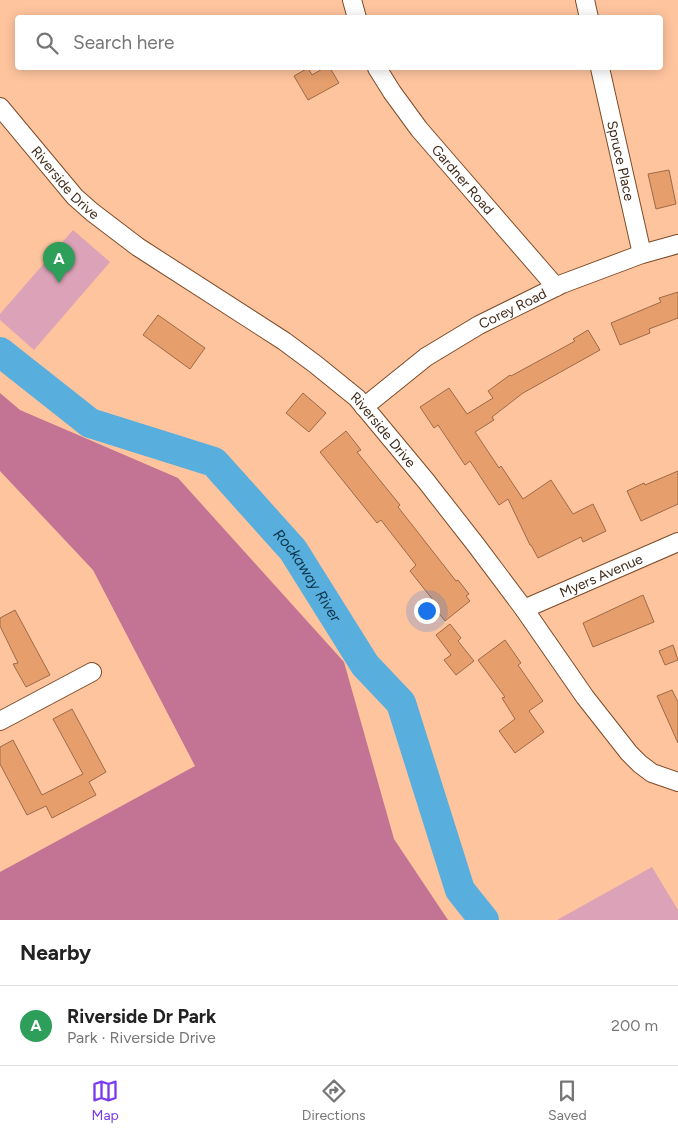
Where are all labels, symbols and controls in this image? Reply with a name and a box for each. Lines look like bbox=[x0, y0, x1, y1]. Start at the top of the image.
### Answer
search box bbox=[15, 15, 663, 70]
icon: search bbox=[33, 29, 61, 57]
text: Search here bbox=[73, 31, 175, 54]
street label: Spruce Place bbox=[604, 119, 638, 203]
street label: Gardner Road bbox=[428, 141, 498, 218]
street label: Riverside Drive bbox=[28, 143, 103, 223]
pin: A bbox=[43, 242, 75, 283]
street label: Corey Road bbox=[476, 285, 549, 332]
street label: Riverside Drive bbox=[347, 388, 420, 471]
water label: Rockaway River bbox=[270, 525, 345, 626]
street label: Myers Avenue bbox=[557, 550, 645, 601]
your location bbox=[414, 598, 440, 624]
text: Nearby bbox=[20, 940, 91, 965]
text: Riverside Dr Park bbox=[67, 1005, 216, 1028]
text: A bbox=[30, 1016, 42, 1035]
text: 200 m bbox=[611, 1016, 658, 1035]
text: Park · Riverside Drive bbox=[67, 1028, 216, 1047]
tab: Map bbox=[91, 1077, 119, 1124]
tab: Directions bbox=[302, 1077, 366, 1124]
tab: Saved bbox=[548, 1077, 587, 1124]

